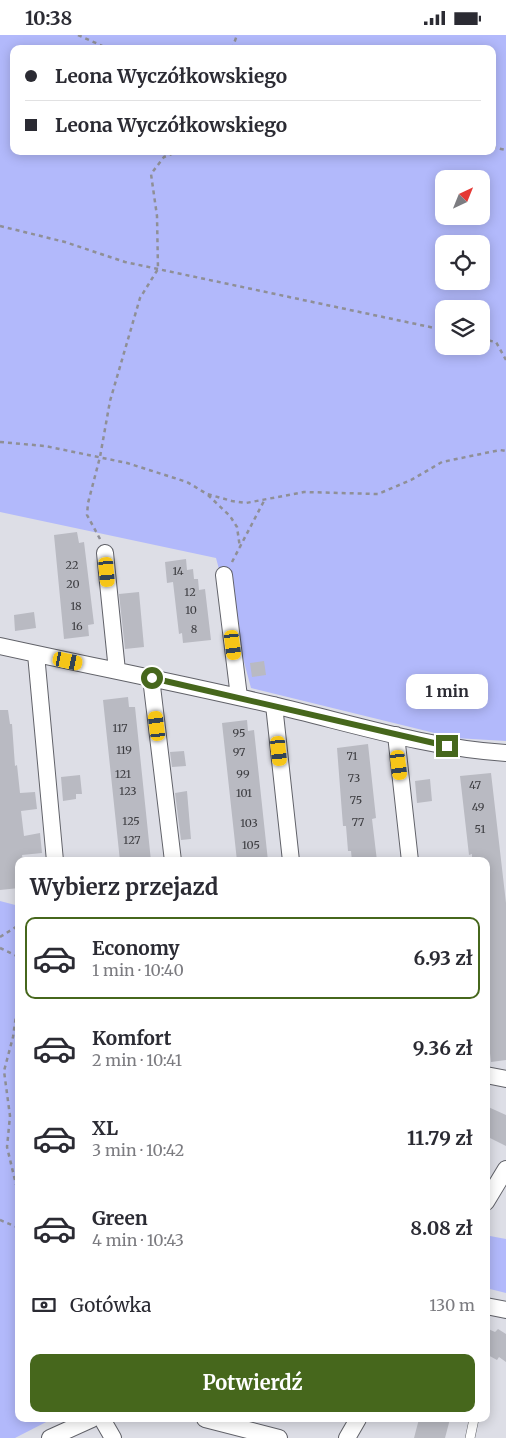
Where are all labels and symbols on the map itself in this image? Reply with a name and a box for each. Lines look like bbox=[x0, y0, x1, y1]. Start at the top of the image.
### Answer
north arrow bbox=[435, 170, 490, 225]
car bbox=[98, 556, 115, 588]
house number: 22 bbox=[66, 558, 78, 572]
house number: 14 bbox=[172, 564, 184, 578]
house number: 20 bbox=[66, 577, 80, 591]
house number: 12 bbox=[184, 585, 196, 599]
house number: 18 bbox=[70, 599, 82, 613]
house number: 10 bbox=[185, 603, 197, 617]
house number: 16 bbox=[71, 619, 83, 633]
house number: 8 bbox=[191, 622, 198, 636]
car bbox=[223, 629, 242, 661]
car bbox=[51, 651, 84, 671]
route start bbox=[141, 667, 163, 689]
callout: 1 min bbox=[406, 673, 488, 709]
car bbox=[147, 710, 166, 742]
house number: 117 bbox=[112, 721, 128, 735]
house number: 95 bbox=[233, 726, 245, 740]
car bbox=[269, 735, 288, 767]
route end bbox=[436, 735, 458, 757]
house number: 119 bbox=[116, 743, 132, 757]
house number: 97 bbox=[233, 745, 245, 759]
house number: 71 bbox=[346, 749, 358, 763]
car bbox=[389, 749, 408, 781]
house number: 121 bbox=[115, 767, 131, 781]
house number: 99 bbox=[236, 767, 250, 781]
house number: 73 bbox=[348, 771, 360, 785]
house number: 47 bbox=[469, 778, 481, 792]
house number: 123 bbox=[119, 784, 137, 798]
house number: 101 bbox=[236, 786, 252, 800]
house number: 75 bbox=[350, 793, 362, 807]
house number: 49 bbox=[472, 800, 485, 814]
house number: 125 bbox=[122, 814, 140, 828]
house number: 77 bbox=[352, 815, 364, 829]
house number: 103 bbox=[240, 816, 258, 830]
house number: 51 bbox=[475, 822, 485, 836]
house number: 127 bbox=[123, 833, 141, 847]
house number: 105 bbox=[242, 838, 260, 852]

